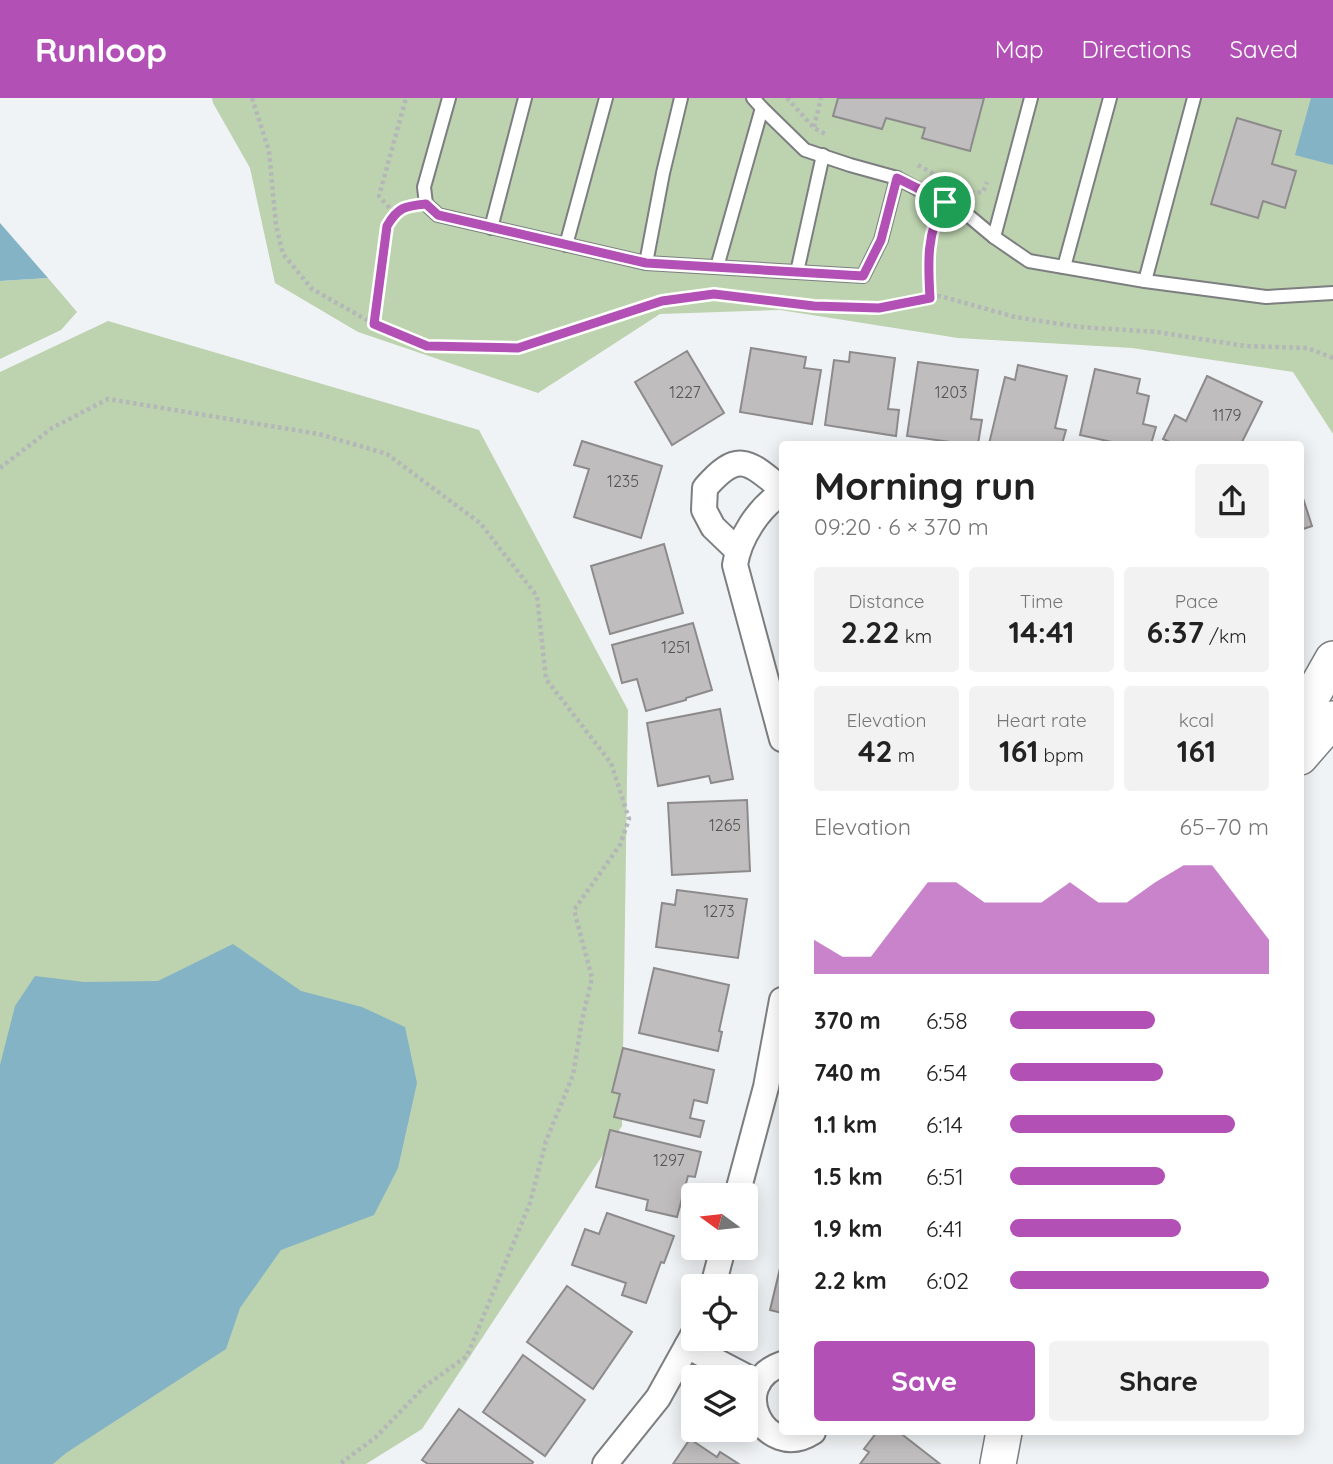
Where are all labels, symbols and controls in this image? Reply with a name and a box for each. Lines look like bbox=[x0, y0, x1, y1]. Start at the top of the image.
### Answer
text: Runloop bbox=[35, 29, 167, 70]
text: Map bbox=[995, 34, 1044, 64]
text: Directions bbox=[1082, 34, 1192, 64]
text: Saved bbox=[1230, 34, 1298, 64]
pin bbox=[915, 172, 975, 232]
icon: arrive bbox=[926, 183, 964, 221]
house number: 1227 bbox=[669, 382, 701, 402]
house number: 1203 bbox=[935, 382, 967, 402]
house number: 1179 bbox=[1213, 405, 1242, 425]
text: Morning run bbox=[814, 462, 1036, 510]
button: share bbox=[1195, 464, 1269, 538]
house number: 1235 bbox=[607, 471, 639, 491]
text: 09:20 · 6 × 370 m bbox=[814, 512, 989, 541]
text: Distance bbox=[848, 589, 925, 613]
text: Time bbox=[1020, 589, 1063, 613]
text: Pace bbox=[1175, 589, 1218, 613]
text: 2.22 bbox=[841, 613, 900, 651]
text: 14:41 bbox=[1009, 613, 1074, 651]
text: 6:37 bbox=[1147, 613, 1204, 651]
text: km bbox=[900, 624, 932, 648]
text: /km bbox=[1204, 624, 1246, 648]
house number: 1251 bbox=[661, 637, 691, 657]
text: Elevation bbox=[846, 708, 927, 732]
text: Heart rate bbox=[996, 708, 1087, 732]
text: kcal bbox=[1179, 708, 1214, 732]
text: 42 bbox=[858, 732, 893, 770]
text: 161 bbox=[999, 732, 1038, 770]
text: 161 bbox=[1177, 732, 1216, 770]
text: m bbox=[893, 743, 915, 767]
text: bpm bbox=[1038, 743, 1084, 767]
text: Elevation bbox=[814, 812, 911, 841]
text: 65–70 m bbox=[1180, 812, 1269, 841]
house number: 1265 bbox=[709, 815, 741, 835]
house number: 1273 bbox=[703, 901, 735, 921]
text: 370 m bbox=[814, 1006, 881, 1035]
text: 6:58 bbox=[926, 1006, 968, 1035]
text: 740 m bbox=[814, 1058, 881, 1087]
text: 6:54 bbox=[926, 1058, 967, 1087]
text: 1.1 km bbox=[814, 1110, 877, 1139]
text: 6:14 bbox=[926, 1110, 963, 1139]
house number: 1297 bbox=[653, 1150, 685, 1170]
text: 1.5 km bbox=[814, 1162, 883, 1191]
text: 6:51 bbox=[926, 1162, 964, 1191]
north arrow bbox=[681, 1183, 758, 1260]
map controls bbox=[681, 1183, 758, 1442]
text: 1.9 km bbox=[814, 1214, 882, 1243]
text: 6:41 bbox=[926, 1214, 963, 1243]
text: 2.2 km bbox=[814, 1266, 887, 1295]
text: 6:02 bbox=[926, 1266, 969, 1295]
button: locate bbox=[681, 1274, 758, 1351]
button: Save bbox=[814, 1341, 1035, 1421]
button: Share bbox=[1049, 1341, 1269, 1421]
button: layers bbox=[681, 1365, 758, 1442]

